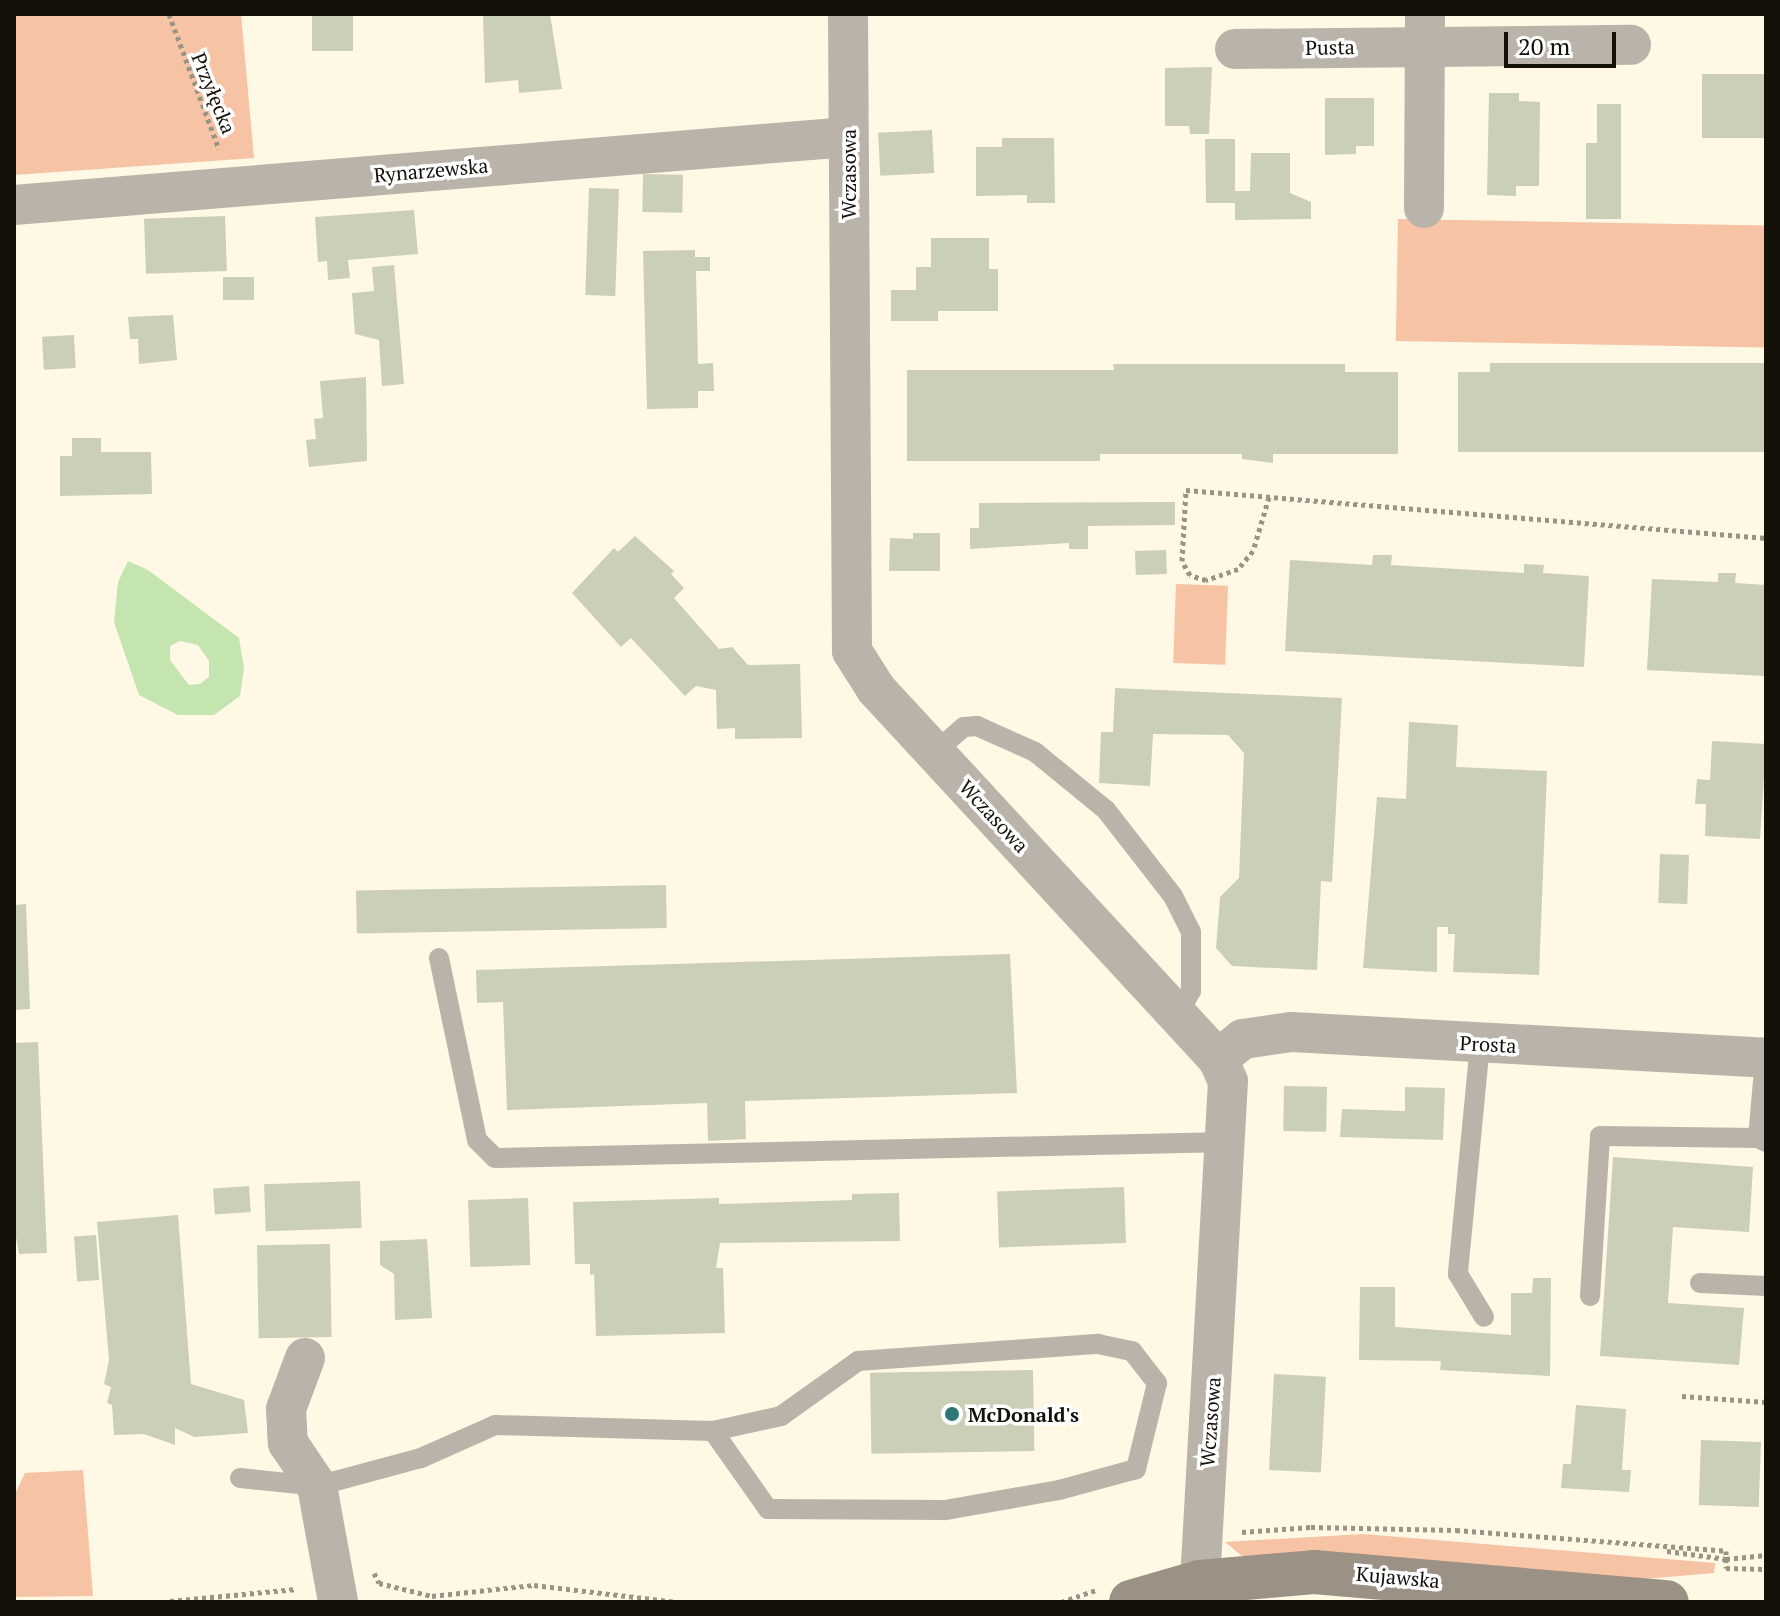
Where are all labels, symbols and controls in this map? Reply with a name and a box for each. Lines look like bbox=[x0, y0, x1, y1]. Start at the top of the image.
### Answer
scale bar bbox=[1508, 16, 1620, 66]
text: 20 m bbox=[1518, 30, 1570, 62]
street label: Pusta bbox=[1305, 35, 1355, 59]
street label: Przyłęcka bbox=[187, 49, 241, 137]
street label: Wczasowa bbox=[836, 129, 860, 219]
street label: Rynarzewska bbox=[373, 153, 489, 187]
street label: Wczasowa bbox=[954, 775, 1034, 857]
street label: Prosta bbox=[1459, 1031, 1517, 1057]
street label: Wczasowa bbox=[1195, 1376, 1225, 1468]
place label: McDonald's bbox=[968, 1402, 1079, 1426]
marker: McDonald's bbox=[943, 1405, 961, 1423]
street label: Kujawska bbox=[1355, 1561, 1441, 1593]

